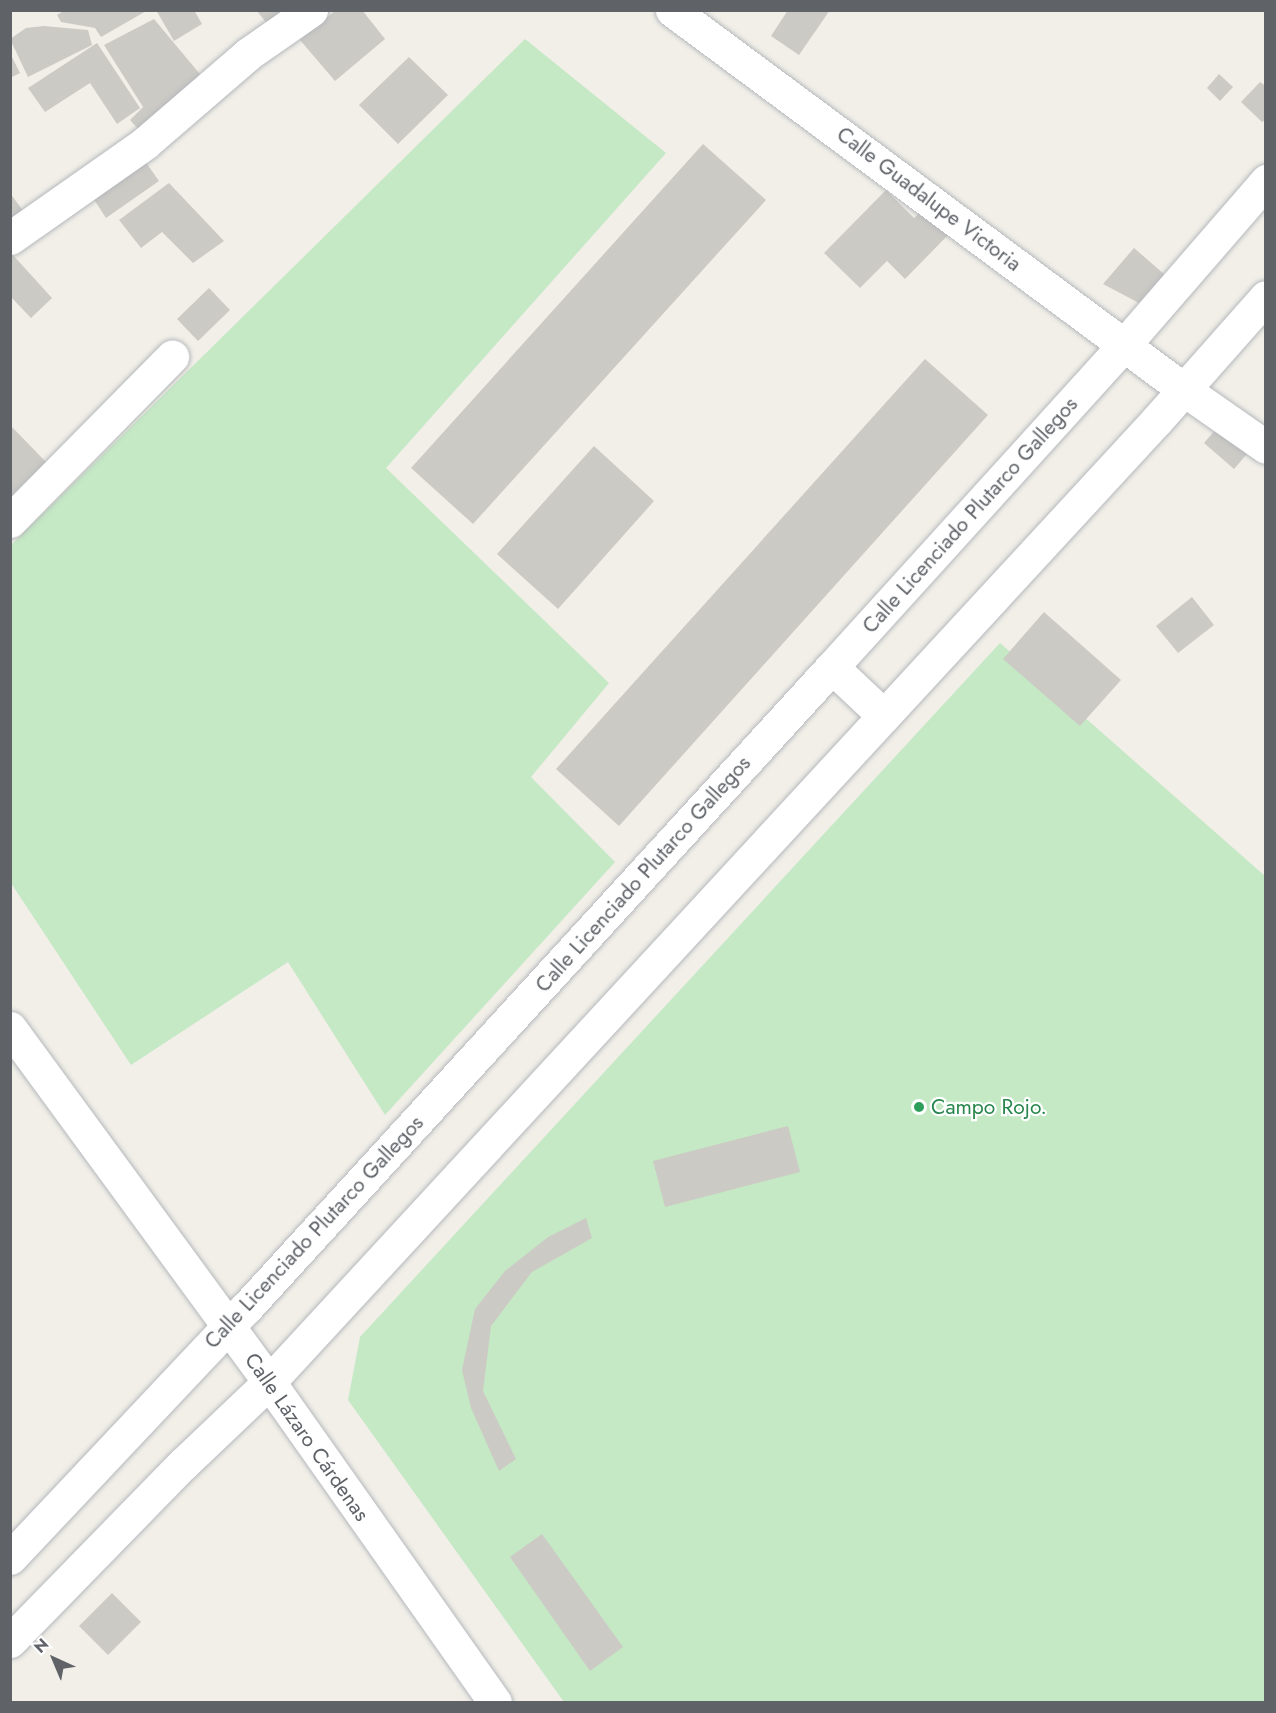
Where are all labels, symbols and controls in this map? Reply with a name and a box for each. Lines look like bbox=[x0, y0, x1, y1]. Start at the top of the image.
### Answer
street label: Calle Guadalupe Victoria bbox=[832, 121, 1026, 277]
street label: Calle Licenciado Plutarco Gallegos bbox=[857, 392, 1083, 638]
street label: Calle Licenciado Plutarco Gallegos bbox=[530, 751, 756, 997]
place label: Campo Rojo. bbox=[931, 1094, 1047, 1120]
marker: Campo Rojo. bbox=[912, 1100, 926, 1114]
street label: Calle Licenciado Plutarco Gallegos bbox=[199, 1110, 429, 1354]
street label: Calle Lázaro Cárdenas bbox=[239, 1348, 375, 1526]
north arrow bbox=[24, 1629, 84, 1689]
text: N bbox=[29, 1633, 54, 1658]

